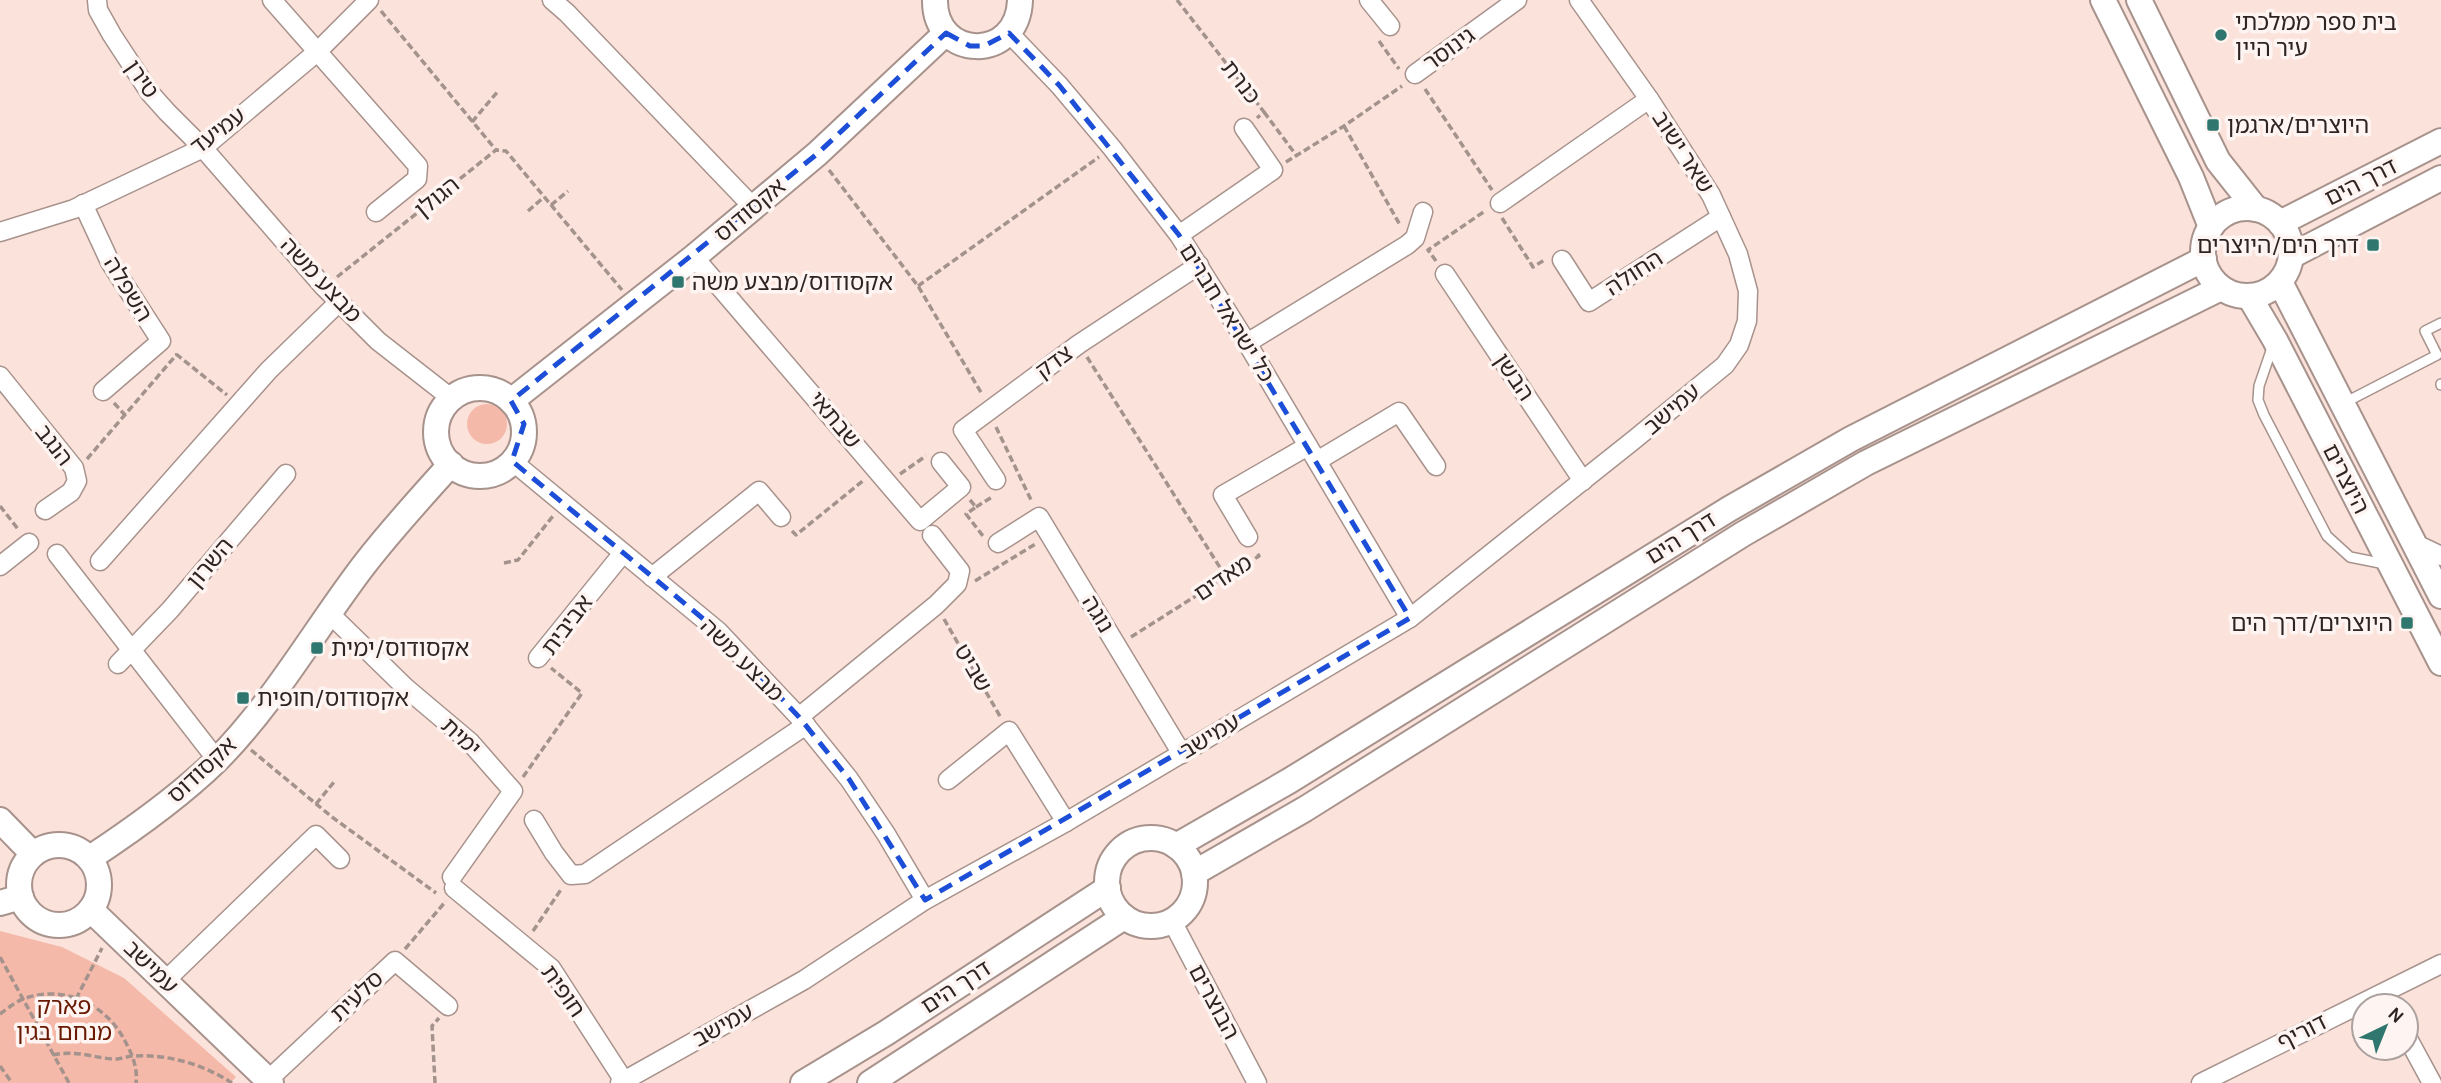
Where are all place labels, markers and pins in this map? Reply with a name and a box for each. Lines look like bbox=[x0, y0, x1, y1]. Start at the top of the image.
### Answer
place label: בית ספר ממלכתי עיר היין bbox=[2235, 9, 2397, 62]
marker: בית ספר ממלכתי עיר היין bbox=[2213, 27, 2229, 43]
place label: היוצרים/ארגמן bbox=[2227, 112, 2369, 139]
marker: היוצרים/ארגמן bbox=[2205, 117, 2221, 133]
place label: דרך הים/היוצרים bbox=[2197, 232, 2359, 259]
marker: דרך הים/היוצרים bbox=[2365, 237, 2381, 253]
place label: אקסודוס/מבצע משה bbox=[692, 269, 893, 296]
marker: אקסודוס/מבצע משה bbox=[670, 274, 686, 290]
place label: היוצרים/דרך הים bbox=[2231, 610, 2393, 637]
marker: היוצרים/דרך הים bbox=[2399, 615, 2415, 631]
place label: אקסודוס/ימית bbox=[331, 635, 469, 662]
marker: אקסודוס/ימית bbox=[309, 640, 325, 656]
place label: אקסודוס/חופית bbox=[257, 685, 409, 712]
marker: אקסודוס/חופית bbox=[235, 690, 251, 706]

